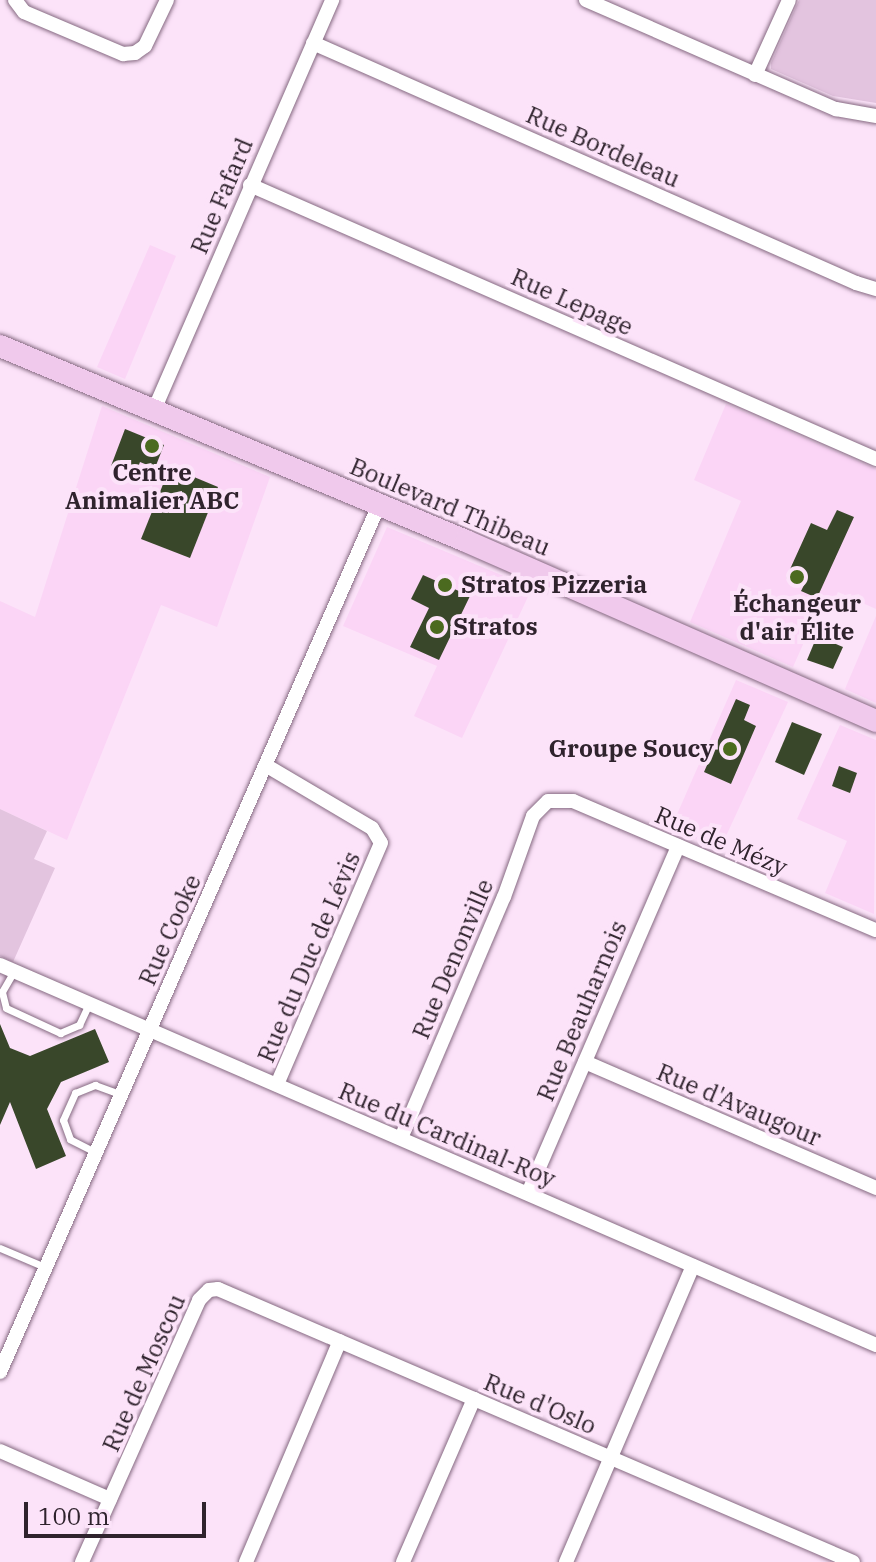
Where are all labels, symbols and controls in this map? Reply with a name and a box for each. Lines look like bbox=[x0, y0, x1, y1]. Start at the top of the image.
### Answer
street label: Rue Bordeleau bbox=[522, 100, 684, 194]
street label: Rue Fafard bbox=[185, 134, 259, 258]
street label: Rue Lepage bbox=[507, 262, 637, 342]
marker: Centre Animalier ABC bbox=[143, 437, 161, 455]
street label: Boulevard Thibeau bbox=[346, 452, 554, 562]
place label: Centre Animalier ABC bbox=[65, 459, 239, 515]
marker: Échangeur d'air Élite bbox=[788, 568, 806, 586]
place label: Stratos Pizzeria bbox=[461, 571, 647, 599]
marker: Stratos Pizzeria bbox=[436, 576, 454, 594]
place label: Échangeur d'air Élite bbox=[733, 590, 861, 646]
place label: Stratos bbox=[453, 613, 538, 641]
marker: Stratos bbox=[428, 618, 446, 636]
place label: Groupe Soucy bbox=[548, 735, 714, 763]
marker: Groupe Soucy bbox=[721, 740, 739, 758]
street label: Rue de Mézy bbox=[650, 800, 792, 882]
street label: Rue du Duc de Lévis bbox=[252, 847, 366, 1067]
street label: Rue Cooke bbox=[133, 870, 207, 990]
street label: Rue Denonville bbox=[406, 875, 500, 1043]
street label: Rue Beauharnois bbox=[531, 916, 633, 1106]
street label: Rue d'Avaugour bbox=[653, 1057, 825, 1153]
street label: Rue du Cardinal-Roy bbox=[334, 1076, 560, 1194]
street label: Rue de Moscou bbox=[96, 1290, 192, 1456]
street label: Rue d'Oslo bbox=[480, 1367, 600, 1441]
scale bar bbox=[28, 1486, 210, 1536]
text: 100 m bbox=[38, 1500, 110, 1532]

